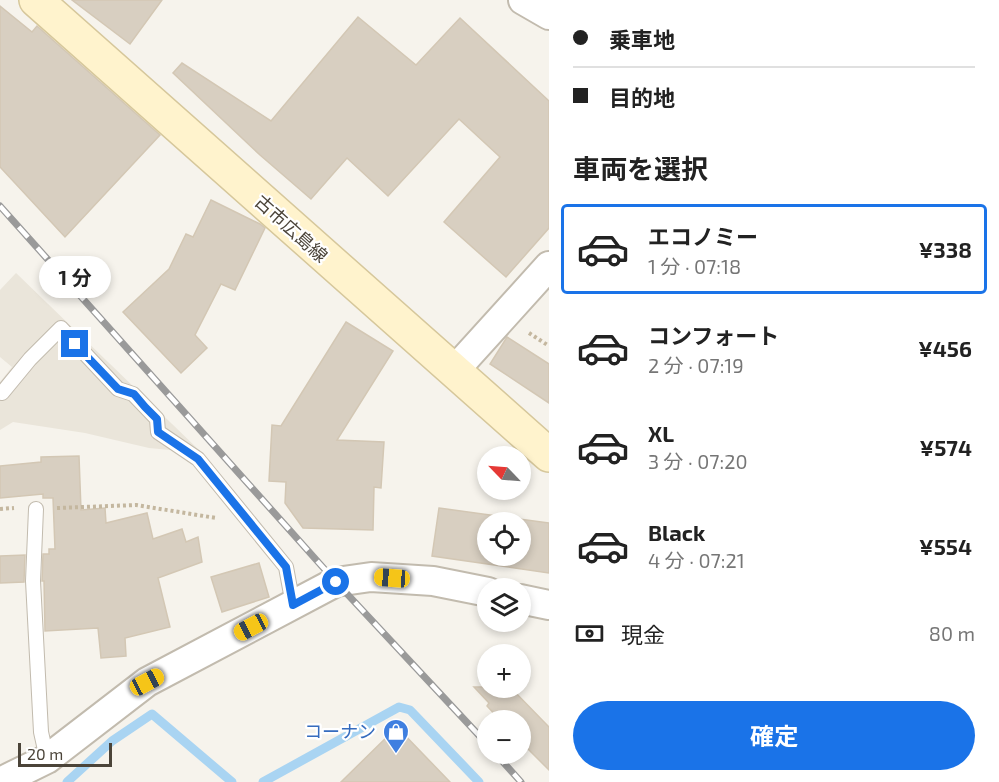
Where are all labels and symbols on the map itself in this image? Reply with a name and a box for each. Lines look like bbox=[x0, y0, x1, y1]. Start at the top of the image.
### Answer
street label: 古市広島線 bbox=[251, 190, 332, 267]
callout: 1 分 bbox=[39, 257, 111, 299]
route end bbox=[61, 330, 88, 357]
north arrow bbox=[477, 446, 531, 500]
route start bbox=[322, 568, 349, 595]
car bbox=[373, 568, 411, 588]
car bbox=[231, 611, 271, 643]
car bbox=[127, 666, 167, 698]
shop icon: コーナン bbox=[381, 717, 411, 755]
place label: コーナン bbox=[304, 720, 376, 742]
scale bar bbox=[18, 740, 112, 768]

